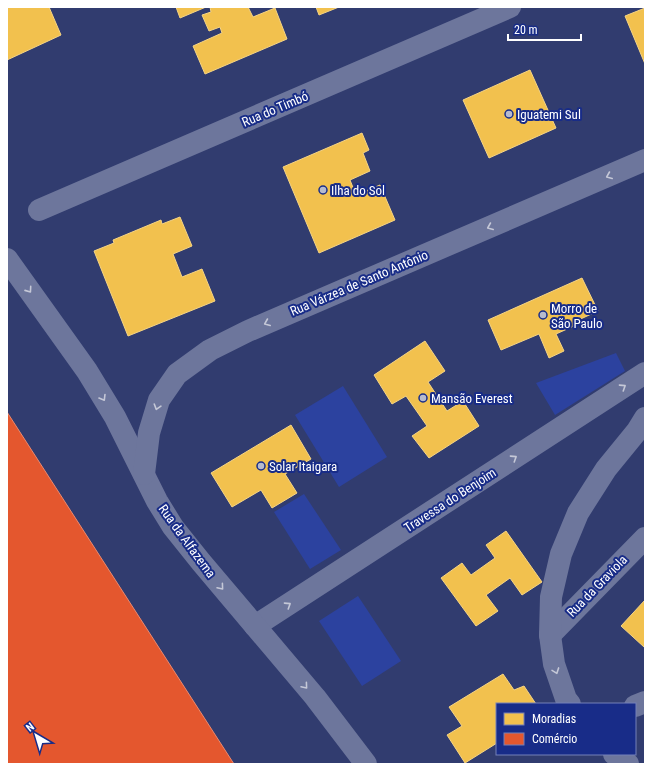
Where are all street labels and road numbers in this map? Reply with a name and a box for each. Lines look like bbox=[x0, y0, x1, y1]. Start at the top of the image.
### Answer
street label: Rua do Timbó bbox=[240, 88, 310, 130]
street label: Rua Várzea de Santo Antônio bbox=[288, 247, 430, 319]
street label: Travessa do Benjoim bbox=[401, 465, 499, 535]
street label: Rua da Alfazema bbox=[155, 502, 219, 580]
street label: Rua da Graviola bbox=[564, 552, 630, 620]

